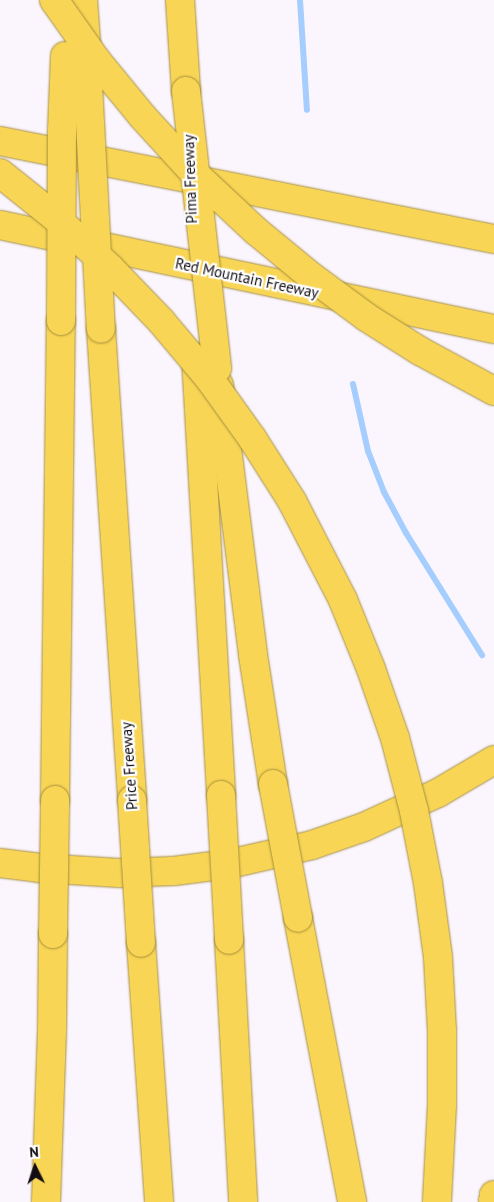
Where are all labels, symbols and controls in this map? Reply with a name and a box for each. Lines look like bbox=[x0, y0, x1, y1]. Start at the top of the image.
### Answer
street label: Pima Freeway bbox=[179, 134, 201, 224]
street label: Red Mountain Freeway bbox=[174, 254, 320, 302]
street label: Price Freeway bbox=[117, 721, 141, 811]
north arrow bbox=[10, 1142, 60, 1192]
text: N bbox=[29, 1143, 39, 1161]

